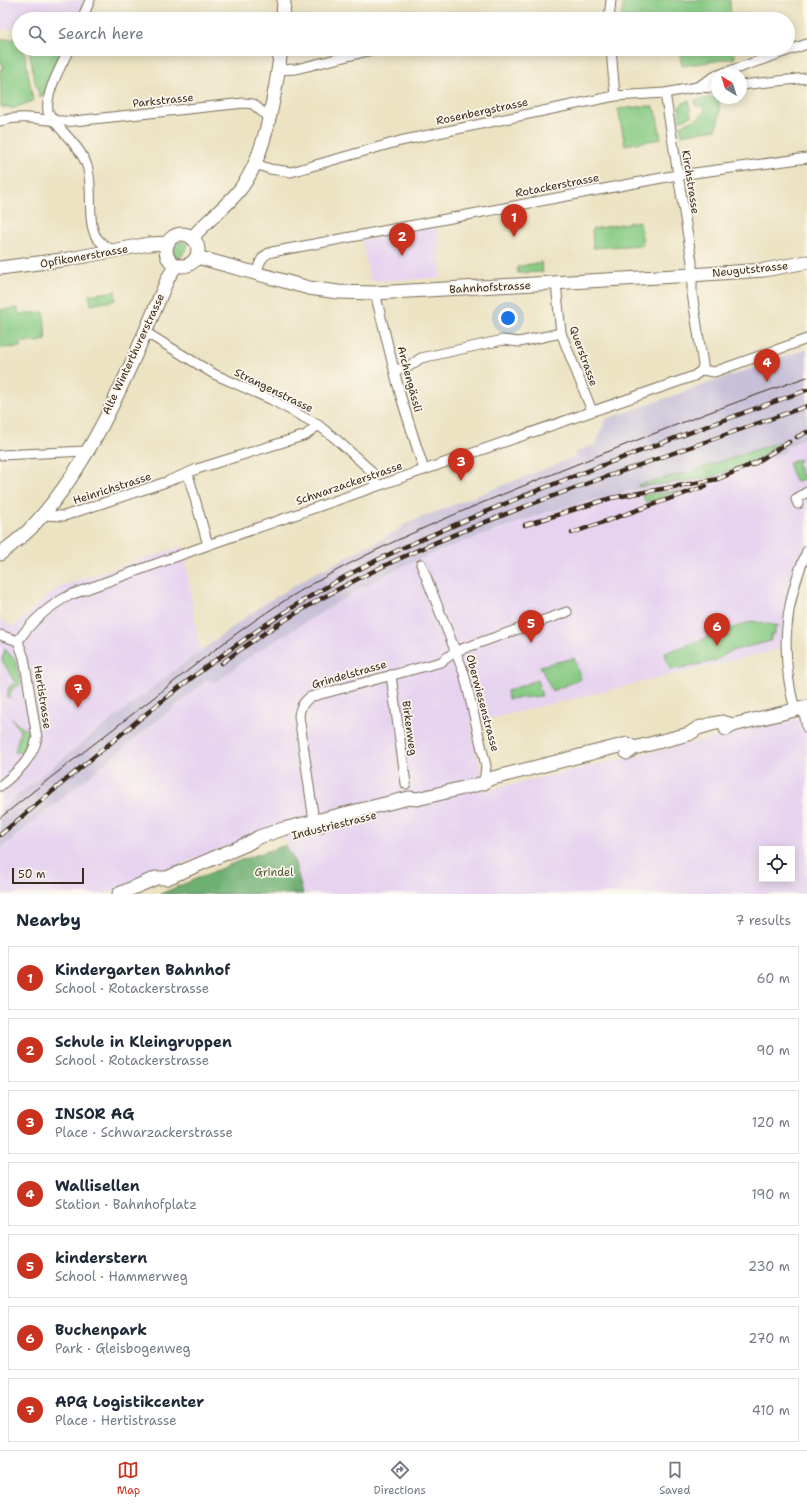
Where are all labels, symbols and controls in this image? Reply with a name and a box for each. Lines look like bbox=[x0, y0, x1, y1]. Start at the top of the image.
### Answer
search box bbox=[12, 12, 795, 56]
icon: search bbox=[26, 23, 48, 45]
text: Search here bbox=[58, 24, 144, 44]
north arrow bbox=[711, 68, 747, 104]
street label: Parkstrasse bbox=[132, 90, 194, 111]
street label: Rosenbergstrasse bbox=[435, 94, 529, 129]
street label: Kirchstrasse bbox=[678, 149, 703, 215]
street label: Rotackerstrasse bbox=[514, 170, 600, 201]
pin: 1 bbox=[501, 204, 527, 237]
pin: 2 bbox=[389, 223, 415, 256]
street label: Opfikonerstrasse bbox=[39, 241, 129, 272]
street label: Neugutstrasse bbox=[711, 258, 789, 281]
street label: Bahnhofstrasse bbox=[449, 278, 531, 297]
street label: Alte Winterthurerstrasse bbox=[99, 291, 168, 417]
your location bbox=[498, 308, 518, 328]
street label: Querstrasse bbox=[566, 324, 601, 388]
street label: Archengässli bbox=[394, 344, 426, 414]
pin: 4 bbox=[754, 349, 780, 382]
street label: Strangenstrasse bbox=[232, 365, 316, 416]
pin: 3 bbox=[448, 448, 474, 481]
street label: Schwarzackerstrasse bbox=[294, 458, 404, 509]
street label: Heinrichstrasse bbox=[71, 469, 153, 508]
pin: 5 bbox=[518, 610, 544, 643]
pin: 6 bbox=[704, 613, 730, 646]
street label: Oberwiesenstrasse bbox=[462, 653, 503, 753]
street label: Grindelstrasse bbox=[310, 657, 388, 692]
street label: Hertistrasse bbox=[30, 664, 55, 730]
pin: 7 bbox=[65, 675, 91, 708]
street label: Birkenweg bbox=[398, 700, 421, 757]
street label: Industriestrasse bbox=[290, 808, 378, 843]
map controls bbox=[759, 846, 795, 882]
button: locate bbox=[759, 846, 795, 882]
park label: Grindel bbox=[254, 865, 294, 880]
scale bar bbox=[12, 866, 84, 885]
text: 50 m bbox=[18, 867, 46, 882]
text: Nearby bbox=[16, 909, 81, 931]
text: 7 results bbox=[735, 912, 791, 929]
text: Kindergarten Bahnhof bbox=[55, 960, 230, 980]
text: 1 bbox=[27, 970, 33, 987]
text: 60 m bbox=[757, 970, 790, 987]
text: School · Rotackerstrasse bbox=[55, 980, 209, 997]
text: Schule in Kleingruppen bbox=[55, 1032, 232, 1052]
text: 2 bbox=[25, 1042, 35, 1059]
text: 90 m bbox=[756, 1042, 790, 1059]
text: School · Rotackerstrasse bbox=[55, 1052, 209, 1069]
text: INSOR AG bbox=[55, 1104, 134, 1124]
text: 3 bbox=[25, 1114, 35, 1131]
text: 120 m bbox=[752, 1114, 790, 1131]
text: Place · Schwarzackerstrasse bbox=[55, 1124, 233, 1141]
text: Wallisellen bbox=[55, 1176, 140, 1196]
text: 4 bbox=[25, 1186, 35, 1203]
text: 190 m bbox=[751, 1186, 790, 1203]
text: Station · Bahnhofplatz bbox=[55, 1196, 197, 1213]
text: kinderstern bbox=[55, 1248, 147, 1268]
text: 5 bbox=[26, 1258, 34, 1275]
text: 230 m bbox=[748, 1258, 790, 1275]
text: School · Hammerweg bbox=[55, 1268, 188, 1285]
text: Buchenpark bbox=[55, 1320, 147, 1340]
text: 6 bbox=[25, 1330, 35, 1347]
text: 270 m bbox=[748, 1330, 790, 1347]
text: Park · Gleisbogenweg bbox=[55, 1340, 191, 1357]
text: APG Logistikcenter bbox=[55, 1392, 204, 1412]
text: 7 bbox=[25, 1402, 35, 1419]
text: 410 m bbox=[752, 1402, 790, 1419]
text: Place · Hertistrasse bbox=[55, 1412, 177, 1429]
tab: Map bbox=[117, 1459, 140, 1498]
tab: Directions bbox=[373, 1459, 426, 1498]
tab: Saved bbox=[659, 1459, 690, 1498]

